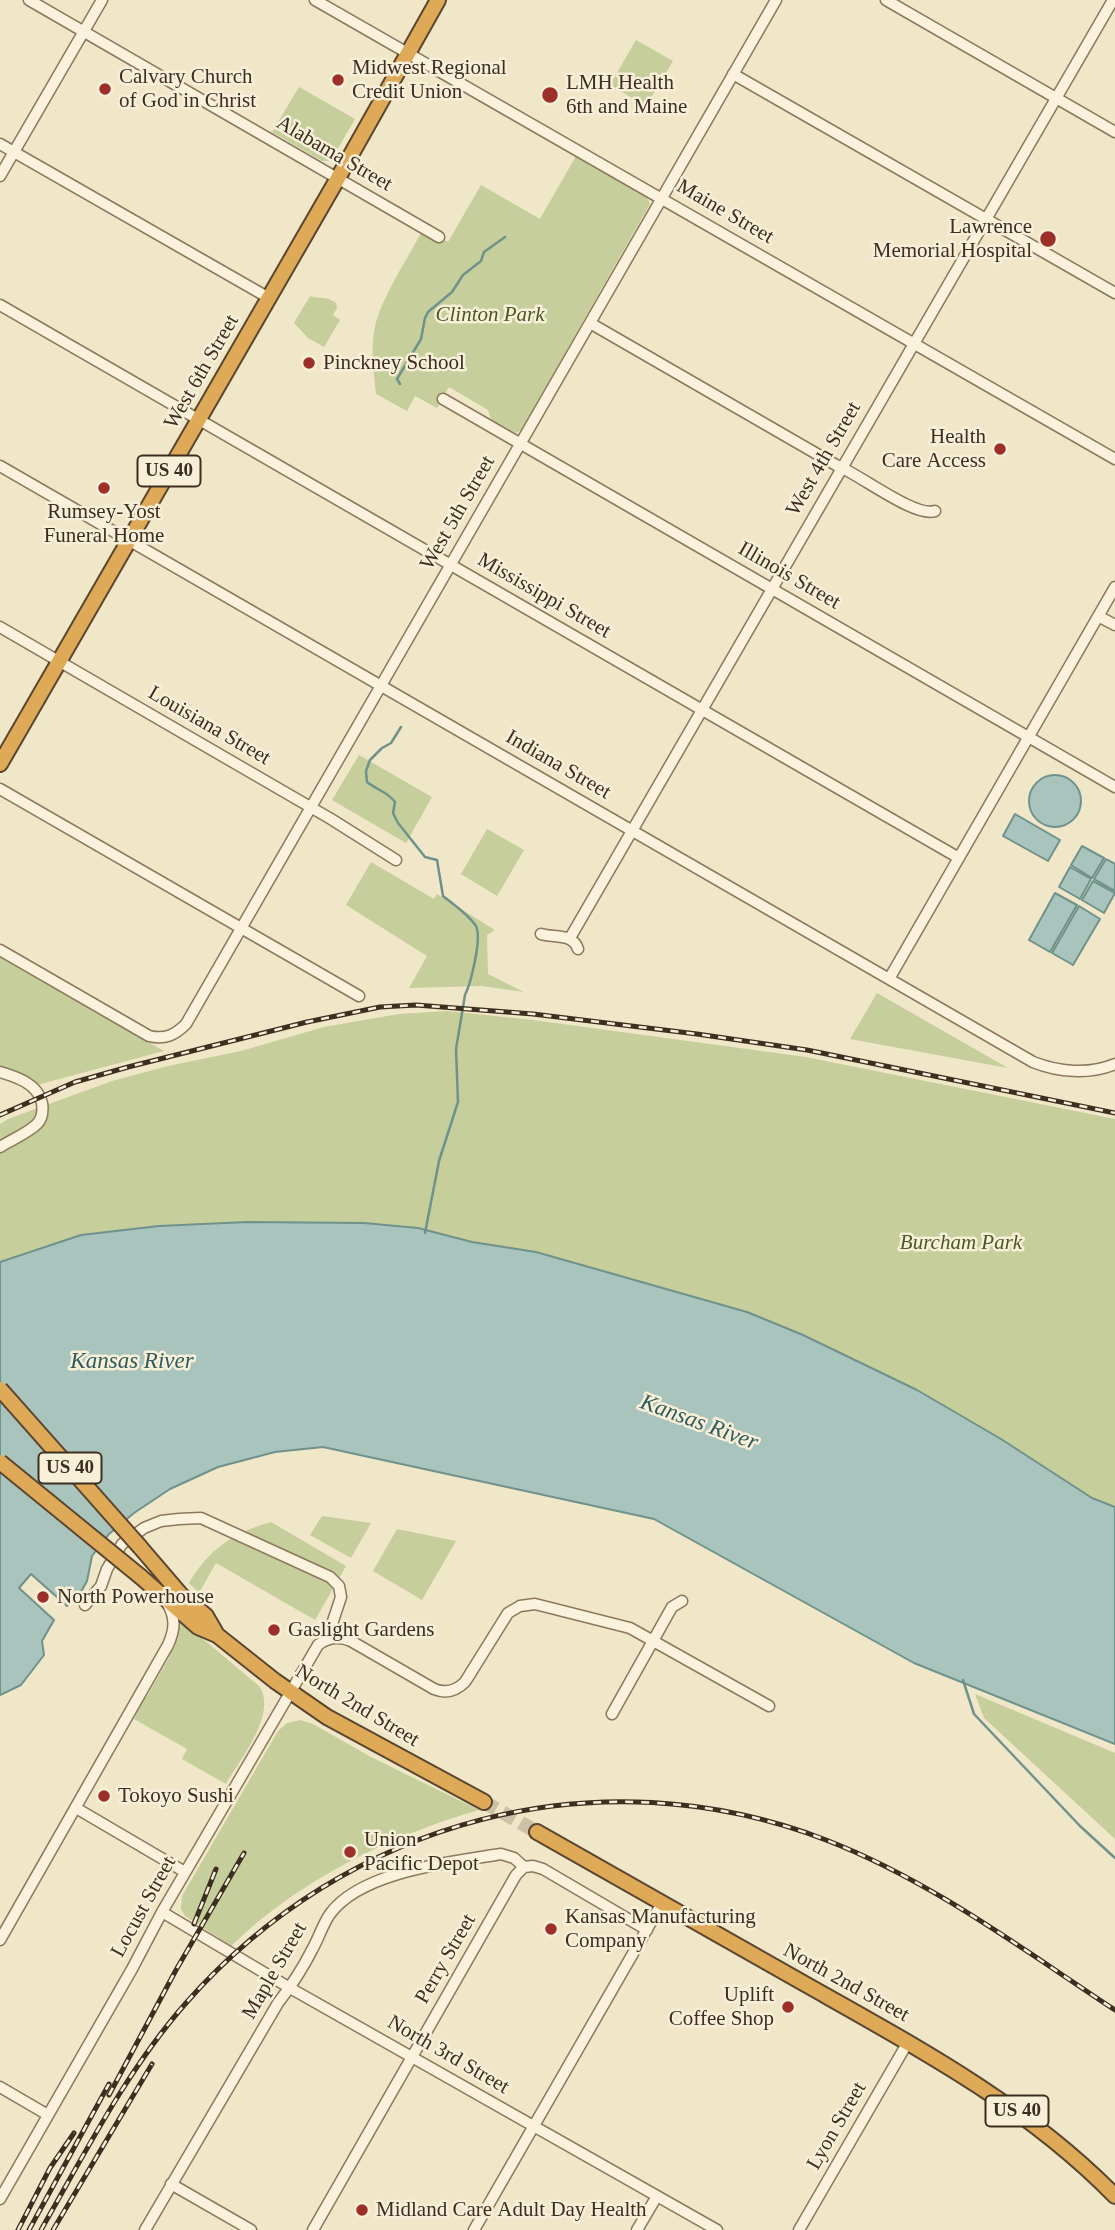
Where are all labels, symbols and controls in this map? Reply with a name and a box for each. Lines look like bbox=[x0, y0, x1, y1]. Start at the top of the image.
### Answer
place label: Midwest Regional Credit Union bbox=[352, 55, 507, 105]
place label: Calvary Church of God in Christ bbox=[119, 64, 256, 114]
place label: LMH Health 6th and Maine bbox=[566, 70, 687, 120]
marker: Midwest Regional Credit Union bbox=[330, 72, 346, 88]
marker: Calvary Church of God in Christ bbox=[97, 81, 113, 97]
marker: LMH Health 6th and Maine bbox=[540, 85, 560, 105]
street label: Alabama Street bbox=[271, 111, 397, 197]
street label: Maine Street bbox=[672, 174, 778, 250]
place label: Lawrence Memorial Hospital bbox=[873, 214, 1032, 264]
marker: Lawrence Memorial Hospital bbox=[1038, 229, 1058, 249]
park label: Clinton Park bbox=[435, 302, 545, 328]
street label: West 6th Street bbox=[159, 310, 245, 434]
place label: Pinckney School bbox=[323, 350, 465, 376]
marker: Pinckney School bbox=[301, 355, 317, 371]
street label: West 4th Street bbox=[781, 397, 867, 521]
place label: Health Care Access bbox=[882, 424, 986, 474]
marker: Health Care Access bbox=[992, 441, 1008, 457]
street label: West 5th Street bbox=[415, 451, 501, 575]
road number: US 40 bbox=[138, 456, 200, 486]
marker: Rumsey-Yost Funeral Home bbox=[96, 480, 112, 496]
place label: Rumsey-Yost Funeral Home bbox=[44, 499, 164, 549]
street label: Illinois Street bbox=[733, 537, 845, 615]
street label: Mississippi Street bbox=[473, 548, 615, 644]
street label: Louisiana Street bbox=[143, 681, 275, 771]
street label: Indiana Street bbox=[501, 725, 615, 805]
park label: Burcham Park bbox=[900, 1230, 1022, 1256]
water label: Kansas River bbox=[70, 1348, 194, 1376]
water label: Kansas River bbox=[636, 1389, 762, 1457]
road number: US 40 bbox=[38, 1452, 102, 1484]
place label: North Powerhouse bbox=[57, 1584, 214, 1610]
marker: North Powerhouse bbox=[35, 1589, 51, 1605]
place label: Gaslight Gardens bbox=[288, 1617, 434, 1643]
marker: Gaslight Gardens bbox=[266, 1622, 282, 1638]
street label: North 2nd Street bbox=[291, 1659, 423, 1753]
place label: Tokoyo Sushi bbox=[118, 1783, 234, 1809]
marker: Tokoyo Sushi bbox=[96, 1788, 112, 1804]
place label: Union Pacific Depot bbox=[364, 1827, 479, 1877]
marker: Union Pacific Depot bbox=[342, 1844, 358, 1860]
street label: Locust Street bbox=[106, 1852, 182, 1962]
place label: Kansas Manufacturing Company bbox=[565, 1904, 756, 1954]
street label: Perry Street bbox=[410, 1910, 482, 2008]
street label: Maple Street bbox=[237, 1918, 313, 2024]
marker: Kansas Manufacturing Company bbox=[543, 1921, 559, 1937]
street label: North 2nd Street bbox=[779, 1938, 913, 2028]
place label: Uplift Coffee Shop bbox=[669, 1982, 774, 2032]
marker: Uplift Coffee Shop bbox=[780, 1999, 796, 2015]
street label: North 3rd Street bbox=[383, 2010, 513, 2100]
street label: Lyon Street bbox=[802, 2078, 872, 2174]
road number: US 40 bbox=[986, 2096, 1048, 2126]
place label: Midland Care Adult Day Health bbox=[376, 2197, 647, 2223]
marker: Midland Care Adult Day Health bbox=[354, 2202, 370, 2218]

